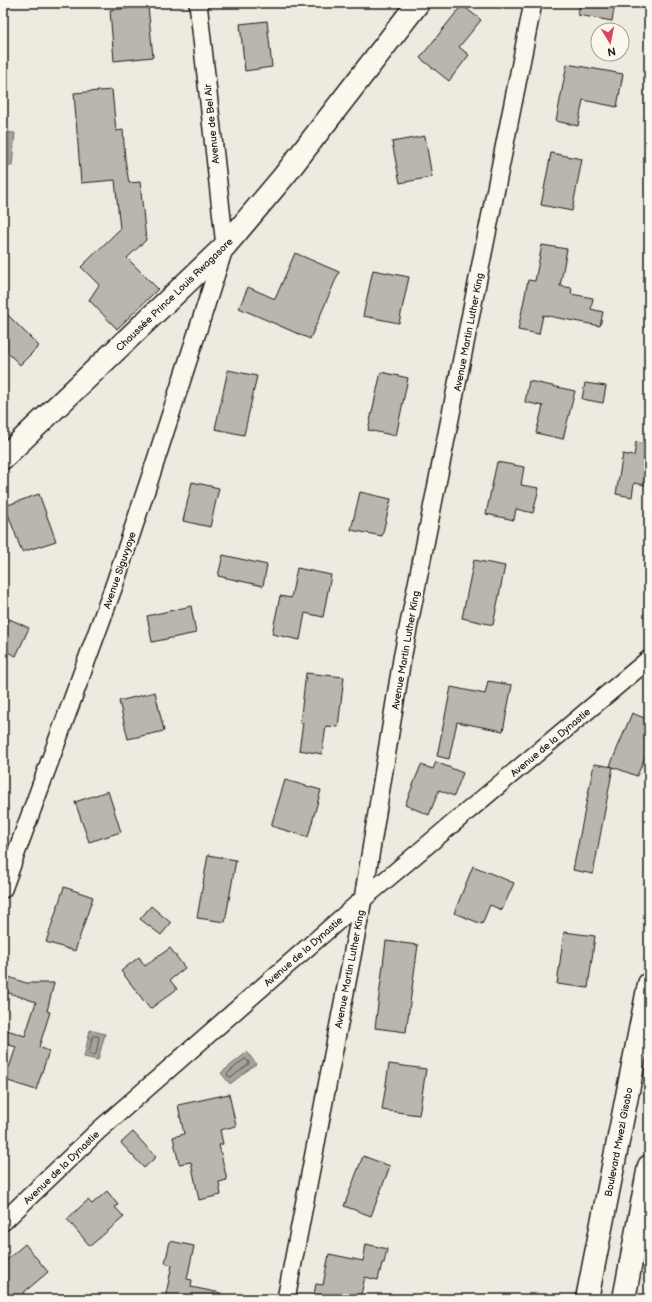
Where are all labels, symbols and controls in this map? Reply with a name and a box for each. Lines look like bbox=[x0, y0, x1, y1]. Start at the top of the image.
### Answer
north arrow bbox=[590, 22, 630, 62]
text: N bbox=[606, 44, 617, 58]
street label: Avenue de Bel Air bbox=[202, 83, 222, 164]
street label: Chaussée Prince Louis Rwagasore bbox=[114, 236, 236, 354]
street label: Avenue Martin Luther King bbox=[452, 272, 486, 392]
street label: Avenue Siguvyaye bbox=[101, 530, 139, 610]
street label: Avenue Martin Luther King bbox=[390, 590, 422, 710]
street label: Avenue de la Dynastie bbox=[508, 706, 593, 780]
street label: Avenue Martin Luther King bbox=[333, 909, 367, 1029]
street label: Avenue de la Dynastie bbox=[262, 914, 346, 989]
street label: Boulevard Mwezi Gisabo bbox=[603, 1086, 636, 1198]
street label: Avenue de la Dynastie bbox=[21, 1128, 102, 1207]

